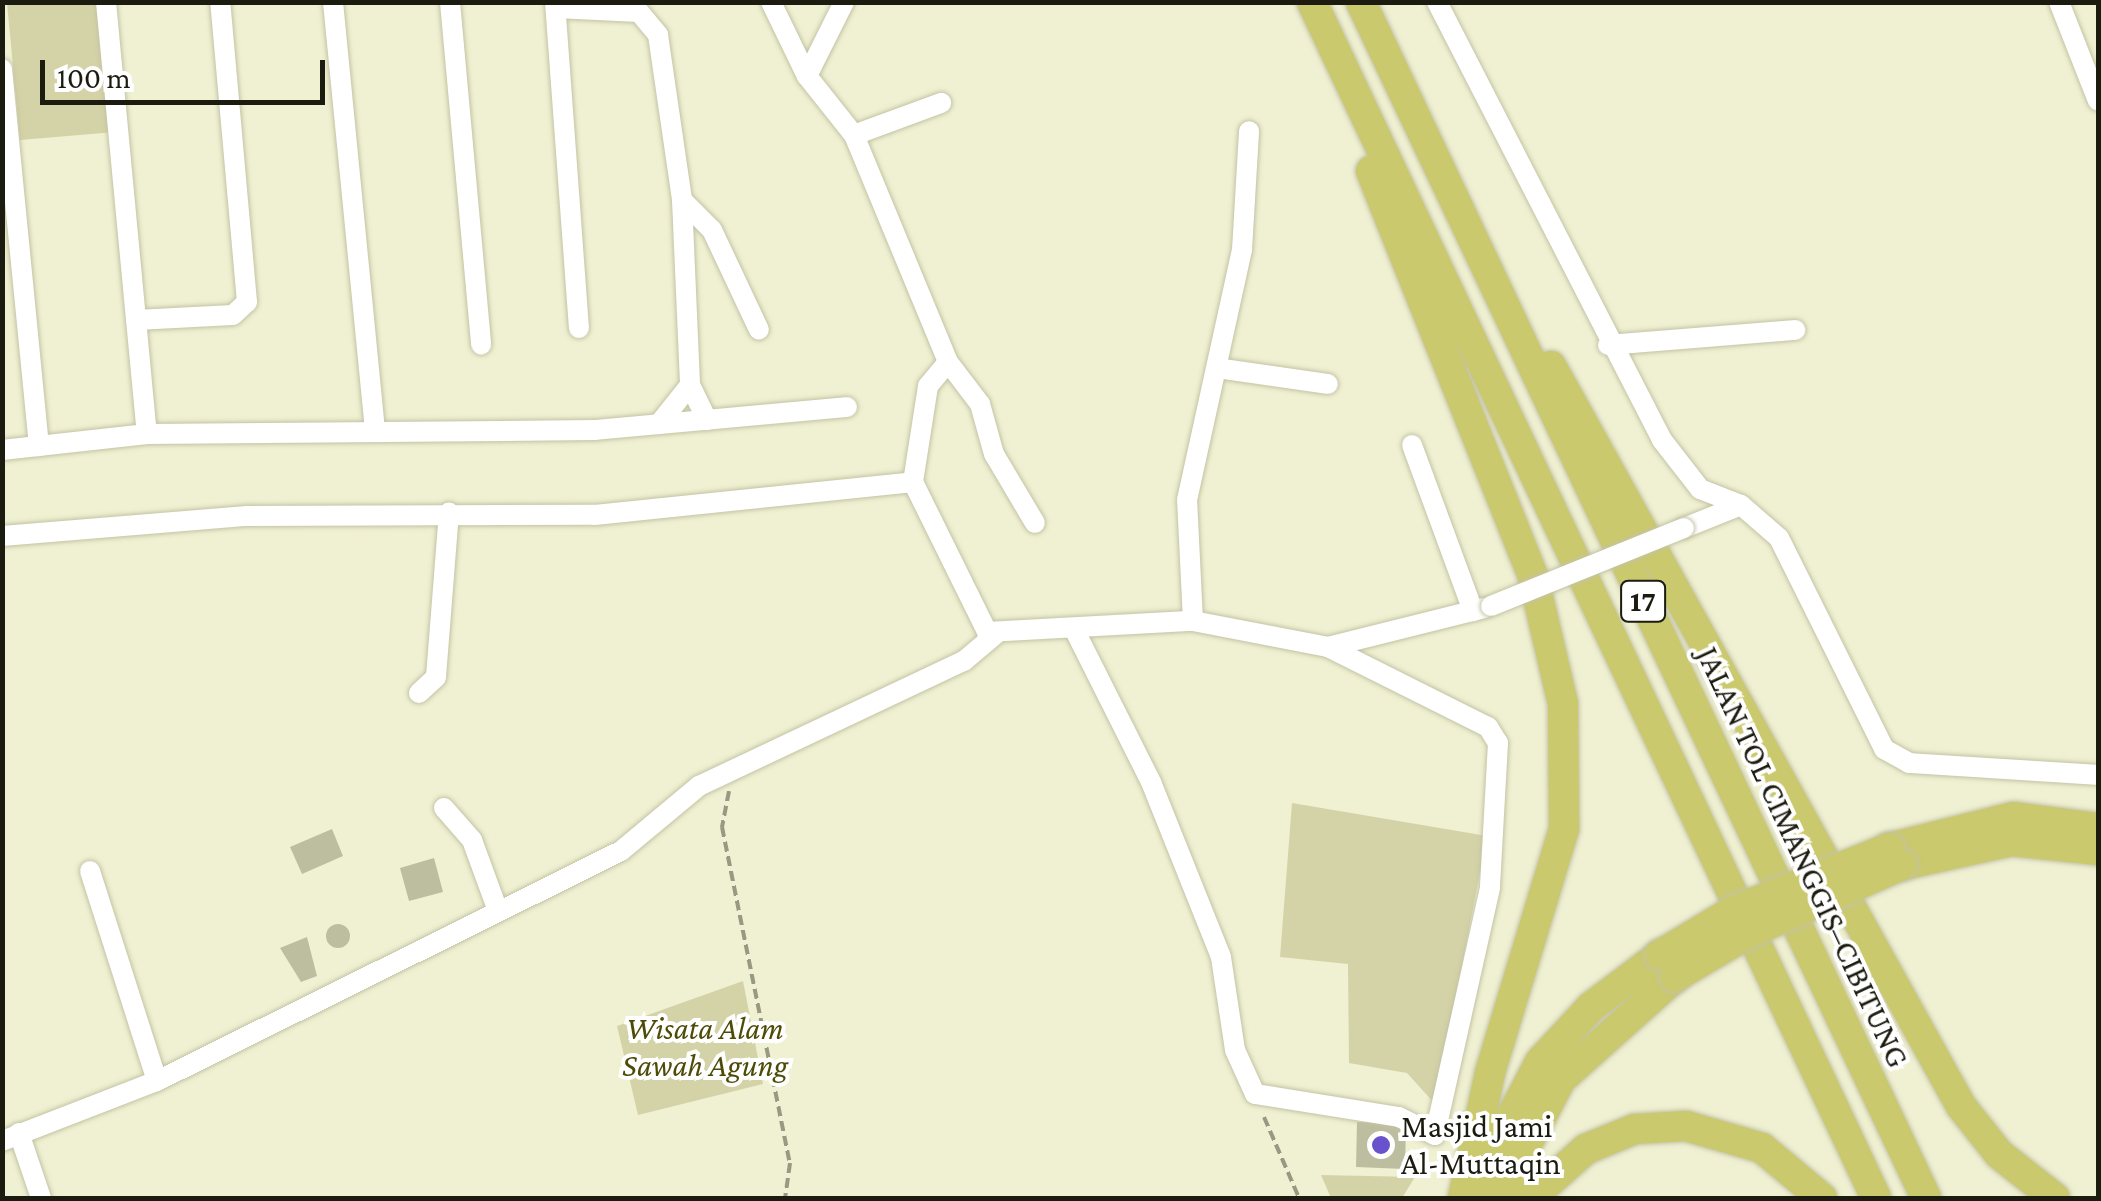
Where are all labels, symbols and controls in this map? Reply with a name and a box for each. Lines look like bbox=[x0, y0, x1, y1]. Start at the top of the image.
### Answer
scale bar bbox=[45, 40, 330, 102]
text: 100 m bbox=[57, 61, 131, 94]
road number: 17 bbox=[1618, 576, 1668, 626]
street label: JALAN TOL CIMANGGIS–CIBITUNG bbox=[1688, 641, 1918, 1073]
park label: Wisata Alam Sawah Agung bbox=[622, 1010, 788, 1085]
place label: Masjid Jami Al-Muttaqin bbox=[1401, 1108, 1561, 1183]
marker: Masjid Jami Al-Muttaqin bbox=[1370, 1134, 1392, 1156]

